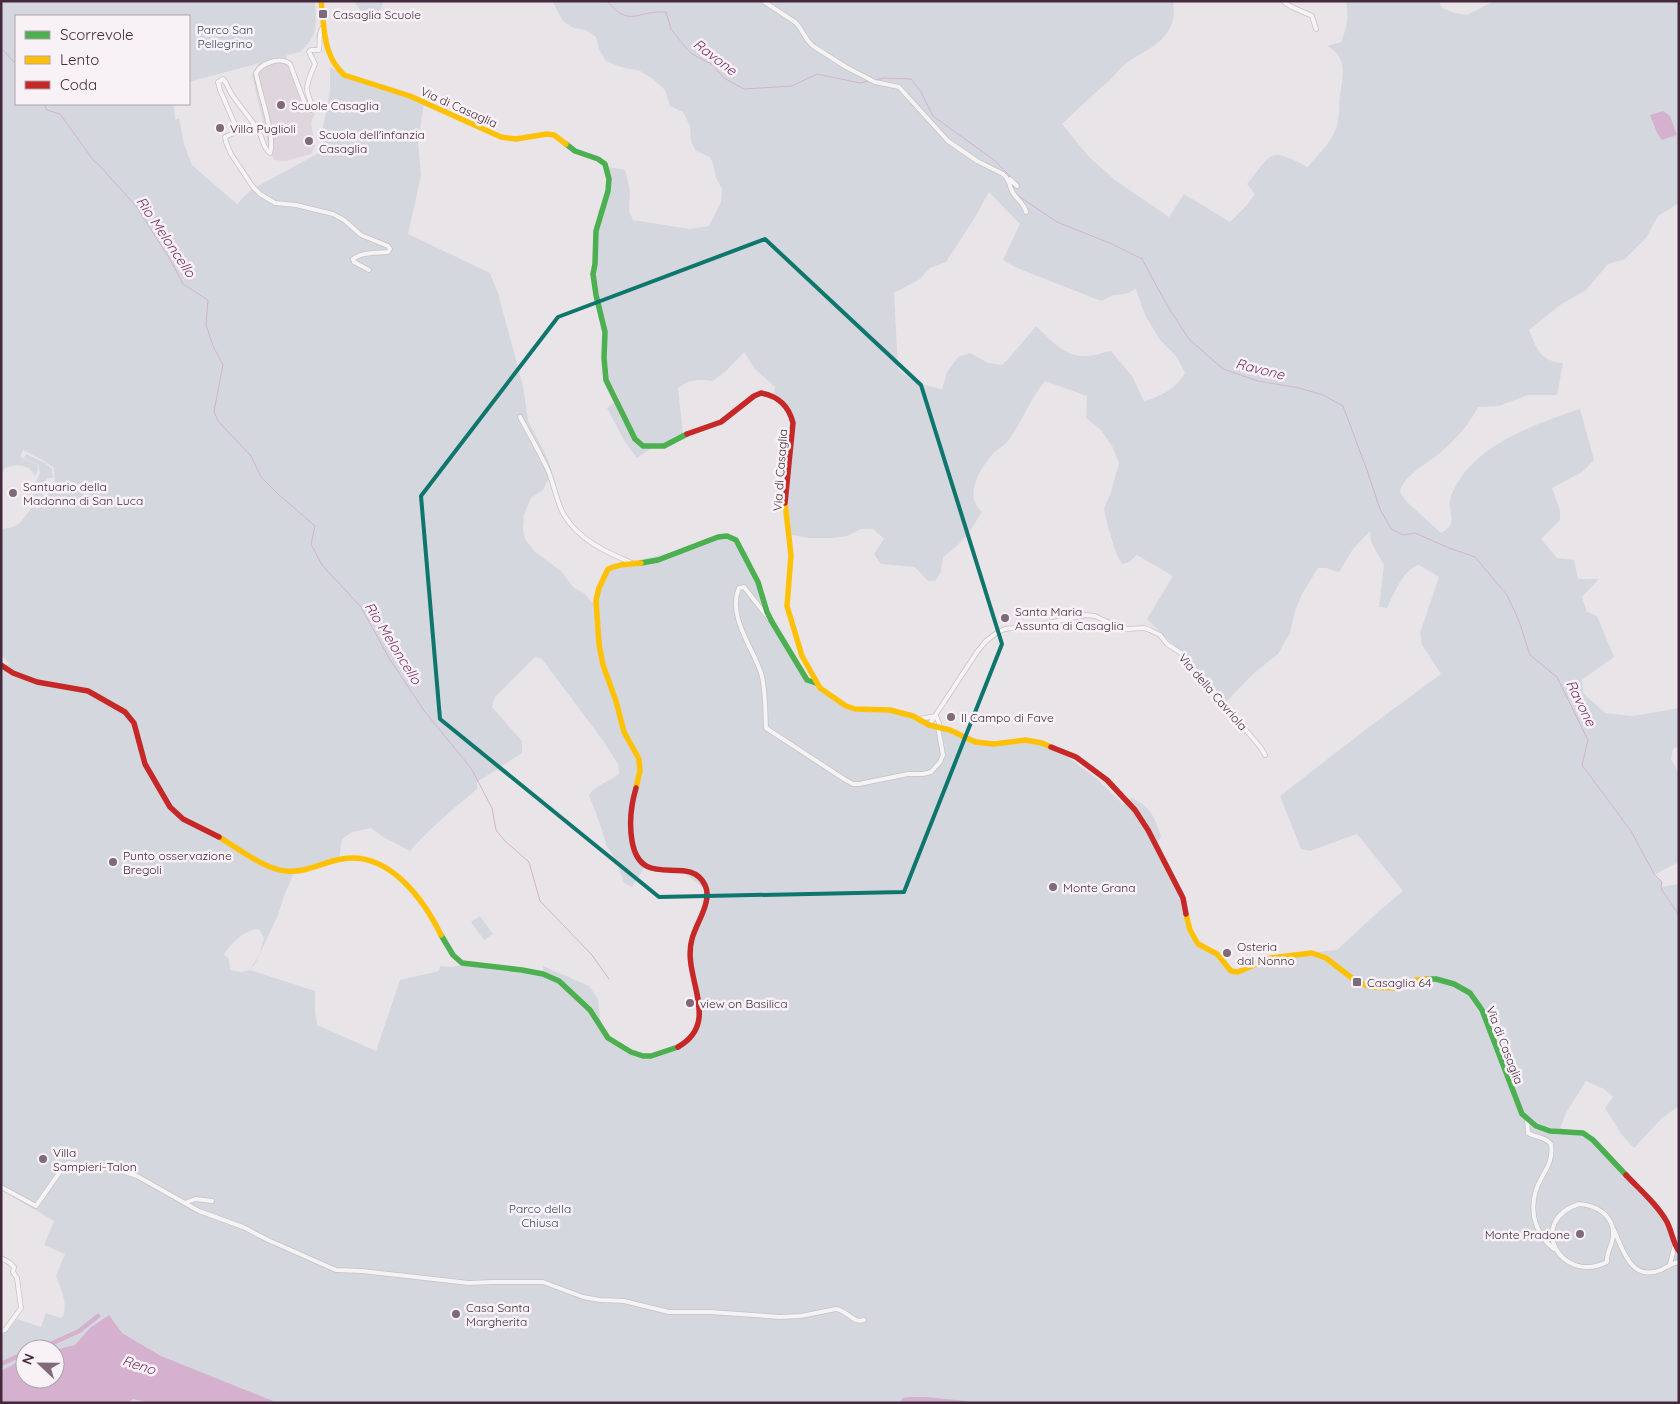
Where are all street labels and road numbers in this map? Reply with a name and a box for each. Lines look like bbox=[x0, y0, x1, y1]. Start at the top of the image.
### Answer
street label: Via di Casaglia bbox=[418, 83, 500, 131]
street label: Via di Casaglia bbox=[770, 428, 790, 512]
street label: Via della Cavriola bbox=[1176, 650, 1250, 734]
street label: Via di Casaglia bbox=[1483, 1004, 1527, 1086]

